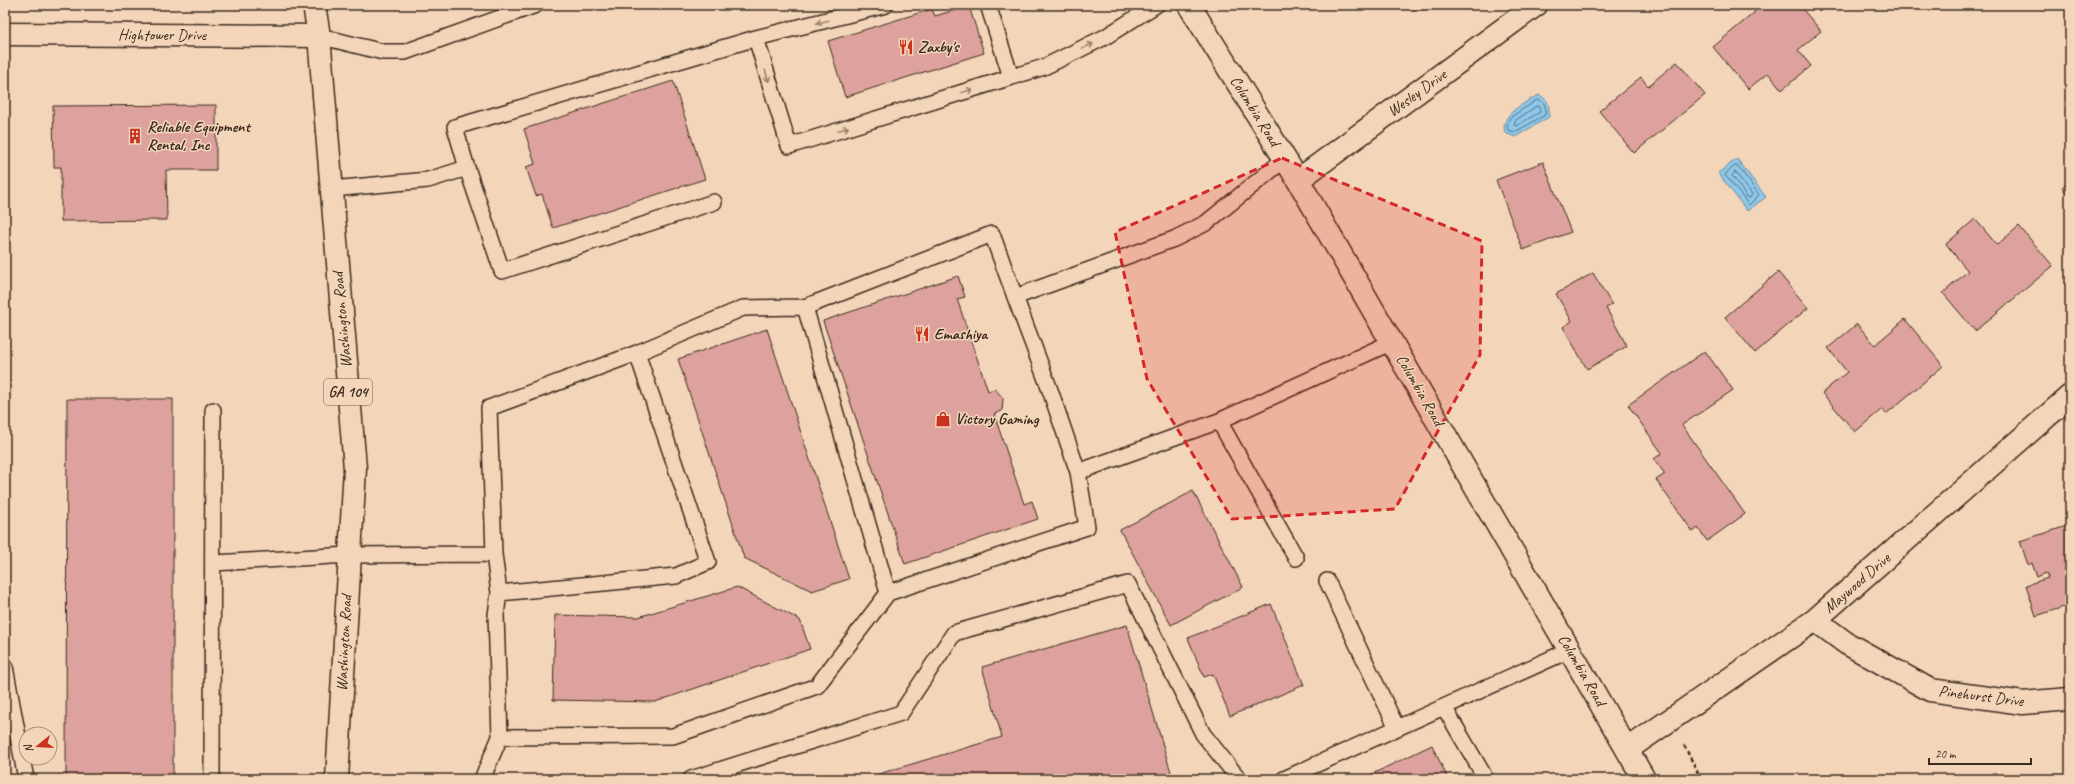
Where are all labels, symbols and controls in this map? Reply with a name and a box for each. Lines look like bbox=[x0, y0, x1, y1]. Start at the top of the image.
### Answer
one-way arrow bbox=[815, 18, 828, 26]
street label: Hightower Drive bbox=[118, 25, 208, 45]
place label: Zaxby's bbox=[918, 37, 960, 57]
restaurant icon: Zaxby's bbox=[897, 38, 915, 56]
one-way arrow bbox=[1082, 42, 1094, 49]
street label: Wesley Drive bbox=[1384, 64, 1452, 121]
one-way arrow bbox=[764, 69, 771, 82]
street label: Columbia Road bbox=[1225, 72, 1286, 152]
one-way arrow bbox=[960, 87, 973, 94]
place label: Reliable Equipment Rental, Inc bbox=[147, 117, 251, 155]
one-way arrow bbox=[836, 125, 848, 133]
building icon: Reliable Equipment Rental, Inc bbox=[126, 127, 144, 145]
street label: Washington Road bbox=[328, 269, 356, 369]
place label: Emashiya bbox=[934, 324, 988, 344]
restaurant icon: Emashiya bbox=[913, 325, 931, 343]
street label: Columbia Road bbox=[1391, 351, 1450, 432]
road number: GA 104 bbox=[324, 379, 372, 405]
place label: Victory Gaming bbox=[955, 409, 1040, 429]
shop icon: Victory Gaming bbox=[934, 410, 952, 428]
street label: Maywood Drive bbox=[1819, 547, 1896, 617]
street label: Washington Road bbox=[332, 592, 357, 691]
street label: Columbia Road bbox=[1553, 631, 1612, 712]
street label: Pinehurst Drive bbox=[1937, 681, 2026, 711]
north arrow bbox=[18, 726, 58, 766]
scale bar bbox=[1929, 740, 2031, 766]
text: N bbox=[20, 742, 36, 754]
text: 20 m bbox=[1935, 746, 1957, 762]

